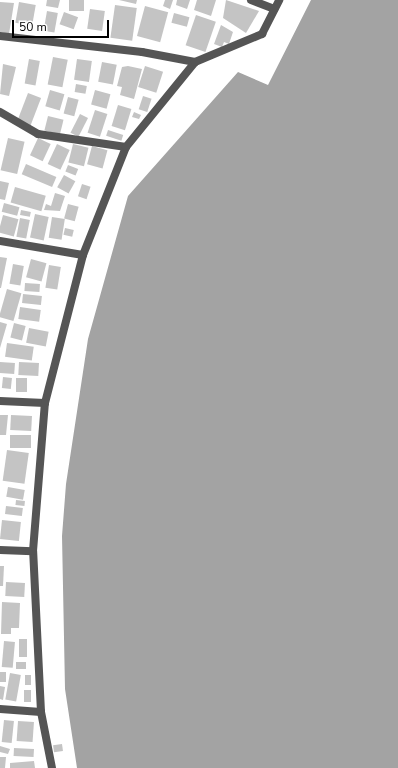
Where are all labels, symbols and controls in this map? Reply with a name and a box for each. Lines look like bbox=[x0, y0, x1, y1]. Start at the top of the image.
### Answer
scale bar bbox=[14, 12, 111, 38]
text: 50 m bbox=[19, 19, 47, 35]

